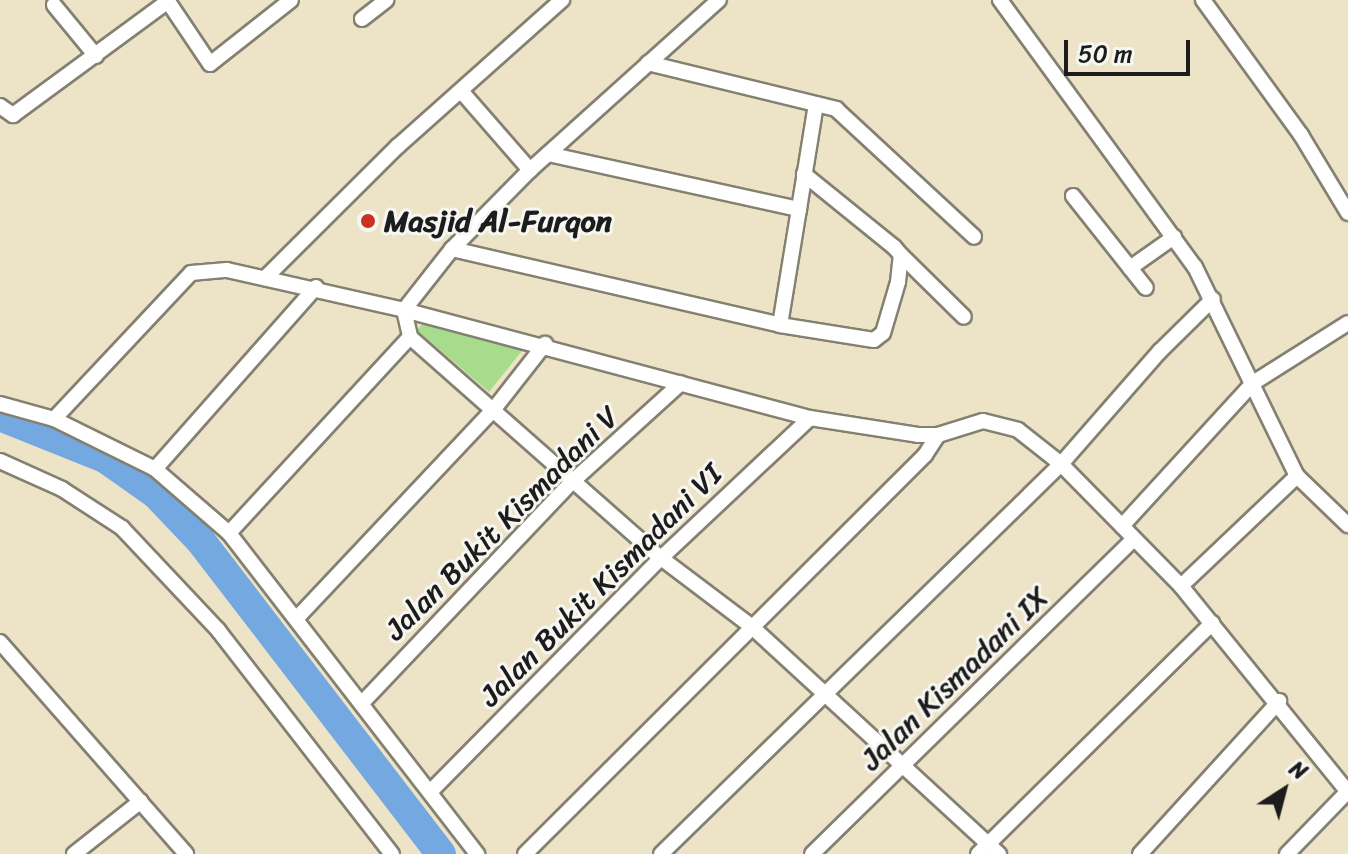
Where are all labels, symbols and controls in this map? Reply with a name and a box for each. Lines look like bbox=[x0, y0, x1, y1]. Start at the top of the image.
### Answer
scale bar bbox=[1068, 24, 1194, 74]
text: 50 m bbox=[1078, 33, 1133, 75]
place label: Masjid Al-Furqon bbox=[384, 203, 612, 239]
marker: Masjid Al-Furqon bbox=[359, 212, 377, 230]
street label: Jalan Bukit Kismadani V bbox=[377, 398, 627, 648]
street label: Jalan Bukit Kismadani VI bbox=[472, 456, 730, 714]
street label: Jalan Kismadani IX bbox=[853, 578, 1057, 778]
north arrow bbox=[1244, 750, 1324, 830]
text: N bbox=[1281, 750, 1316, 790]

